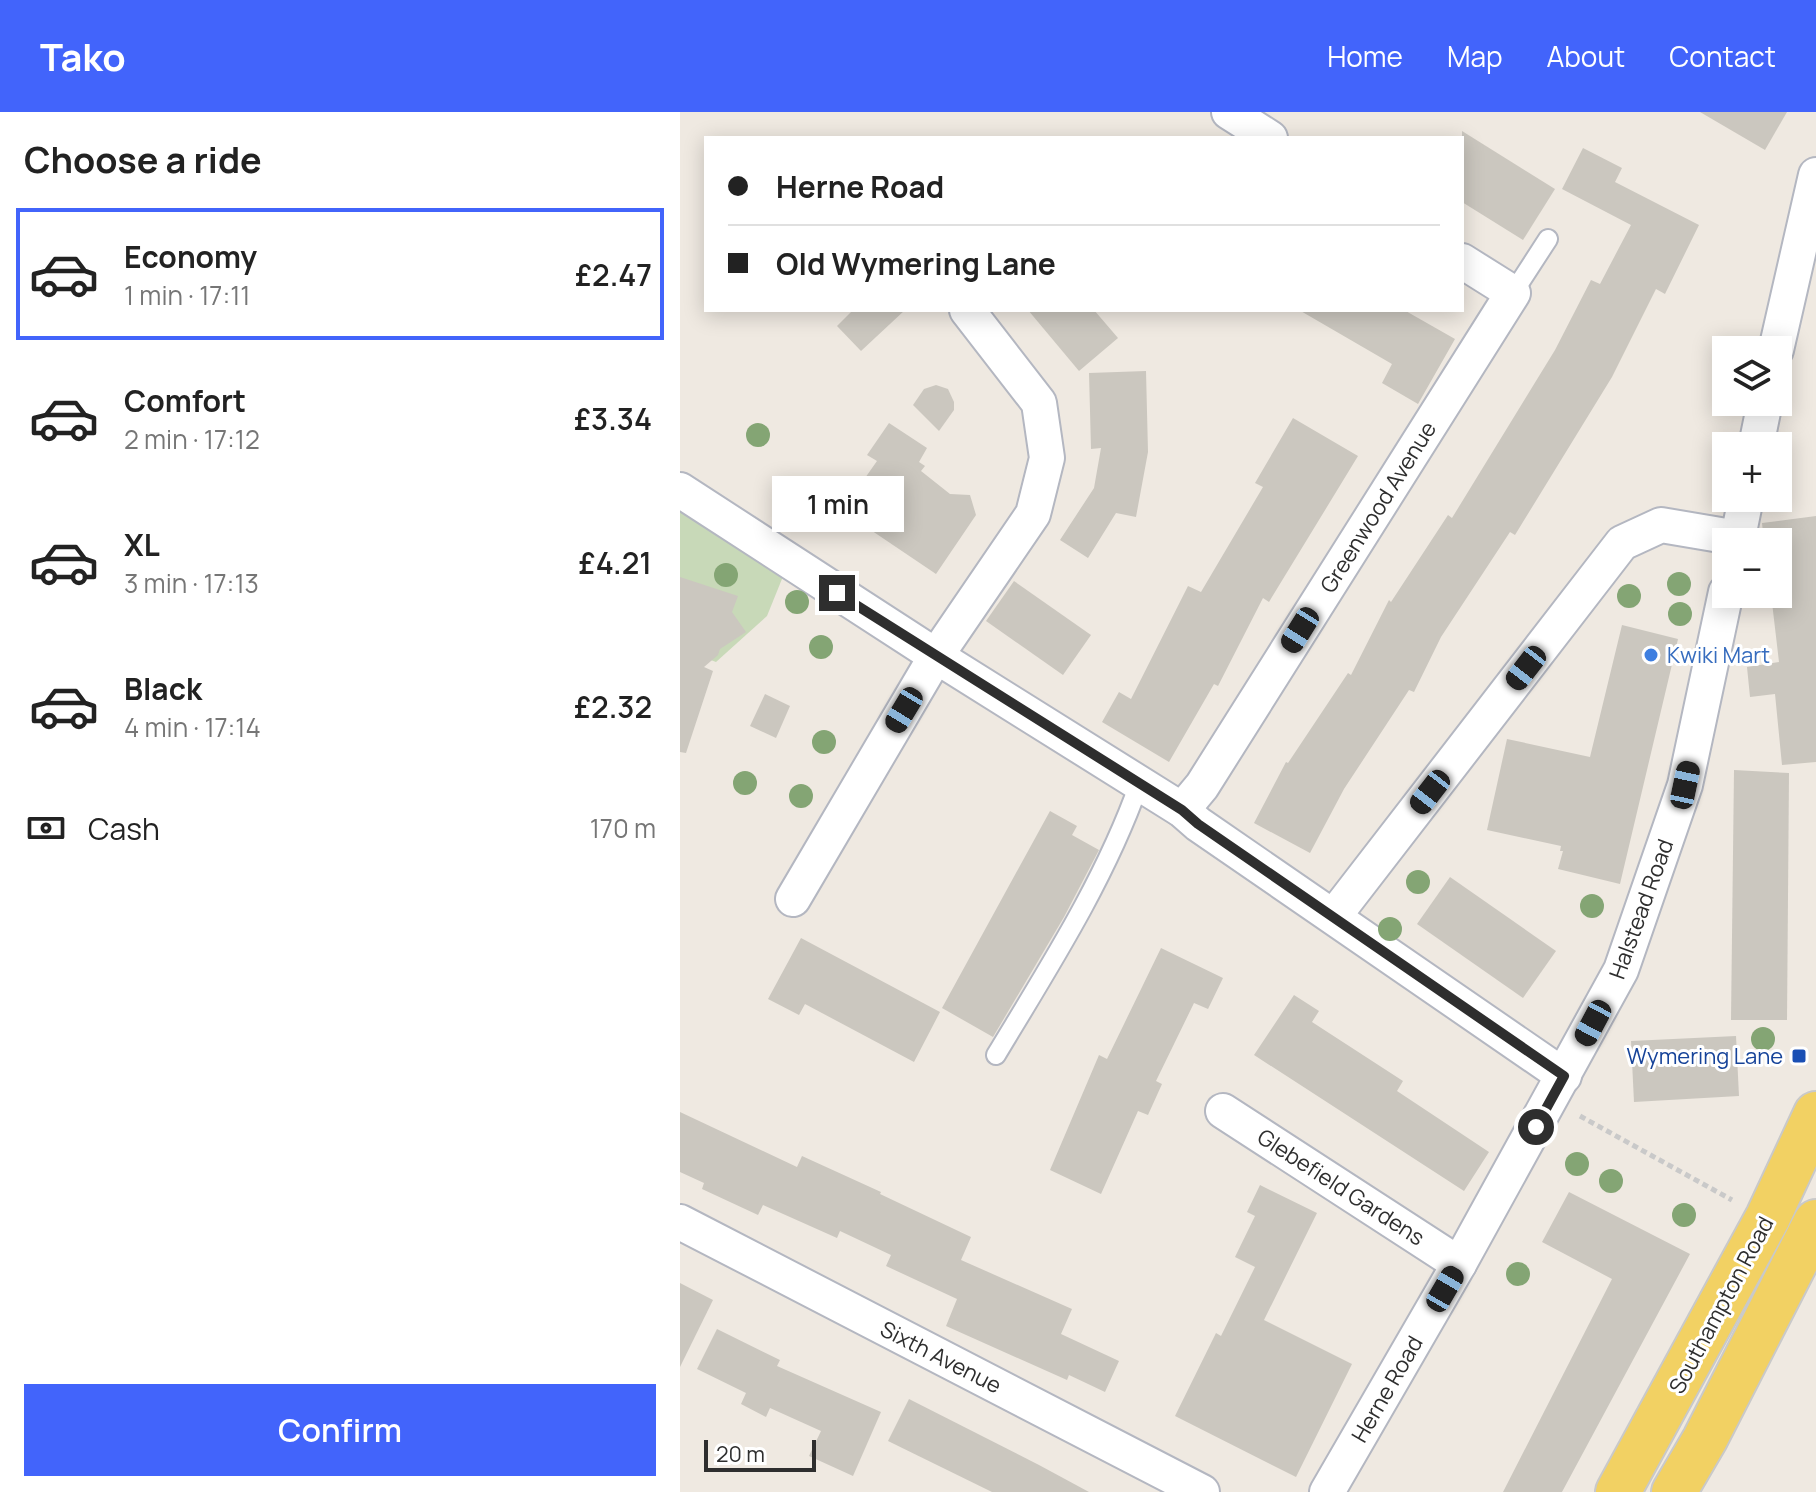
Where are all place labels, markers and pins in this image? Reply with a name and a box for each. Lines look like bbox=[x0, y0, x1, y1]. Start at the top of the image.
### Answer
place label: Kwiki Mart bbox=[1667, 640, 1770, 670]
marker: Kwiki Mart bbox=[1642, 646, 1660, 664]
place label: Wymering Lane bbox=[1627, 1041, 1783, 1071]
marker: Wymering Lane bbox=[1790, 1047, 1808, 1065]

